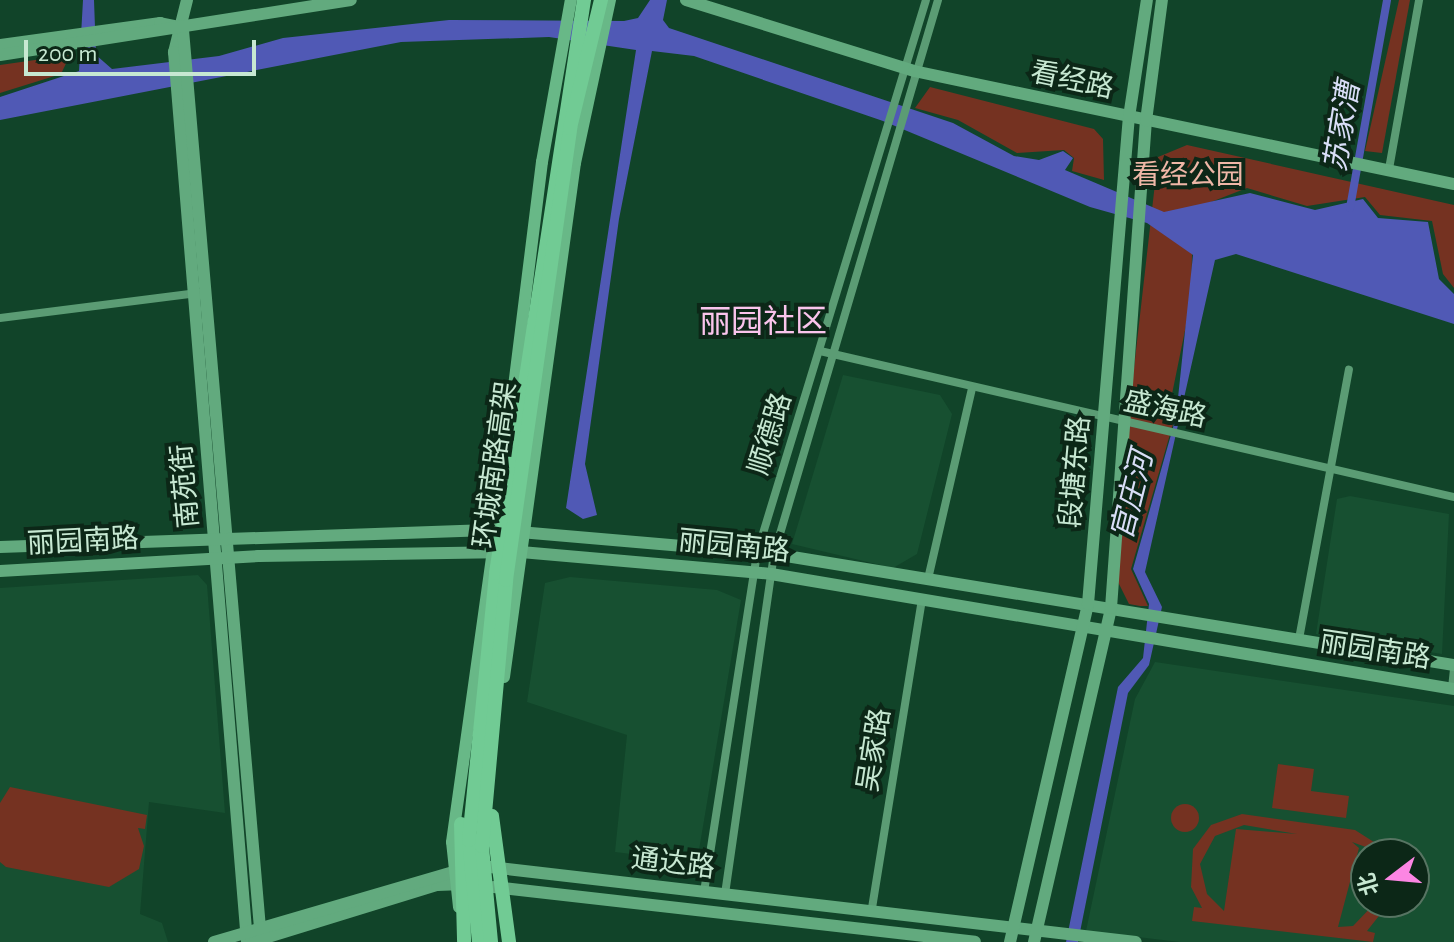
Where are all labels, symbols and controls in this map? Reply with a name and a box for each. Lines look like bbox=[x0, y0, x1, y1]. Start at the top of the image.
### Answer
scale bar bbox=[28, 24, 260, 74]
text: 200 m bbox=[38, 42, 97, 66]
street label: 看经路 bbox=[1027, 56, 1117, 106]
water label: 苏家漕 bbox=[1318, 80, 1368, 174]
park label: 看经公园 bbox=[1132, 159, 1244, 193]
district label: 丽园社区 bbox=[699, 303, 827, 341]
street label: 环城南路高架 bbox=[468, 379, 524, 551]
street label: 盛海路 bbox=[1120, 385, 1210, 435]
street label: 顺德路 bbox=[743, 389, 799, 479]
street label: 段塘东路 bbox=[1054, 415, 1098, 529]
street label: 南苑街 bbox=[166, 443, 206, 529]
water label: 官庄河 bbox=[1105, 448, 1161, 544]
street label: 丽园南路 bbox=[26, 522, 140, 562]
street label: 丽园南路 bbox=[677, 524, 791, 570]
street label: 丽园南路 bbox=[1317, 626, 1433, 676]
street label: 吴家路 bbox=[852, 706, 898, 794]
north arrow bbox=[1350, 838, 1430, 918]
street label: 通达路 bbox=[629, 842, 717, 886]
text: 北 bbox=[1355, 870, 1382, 898]

